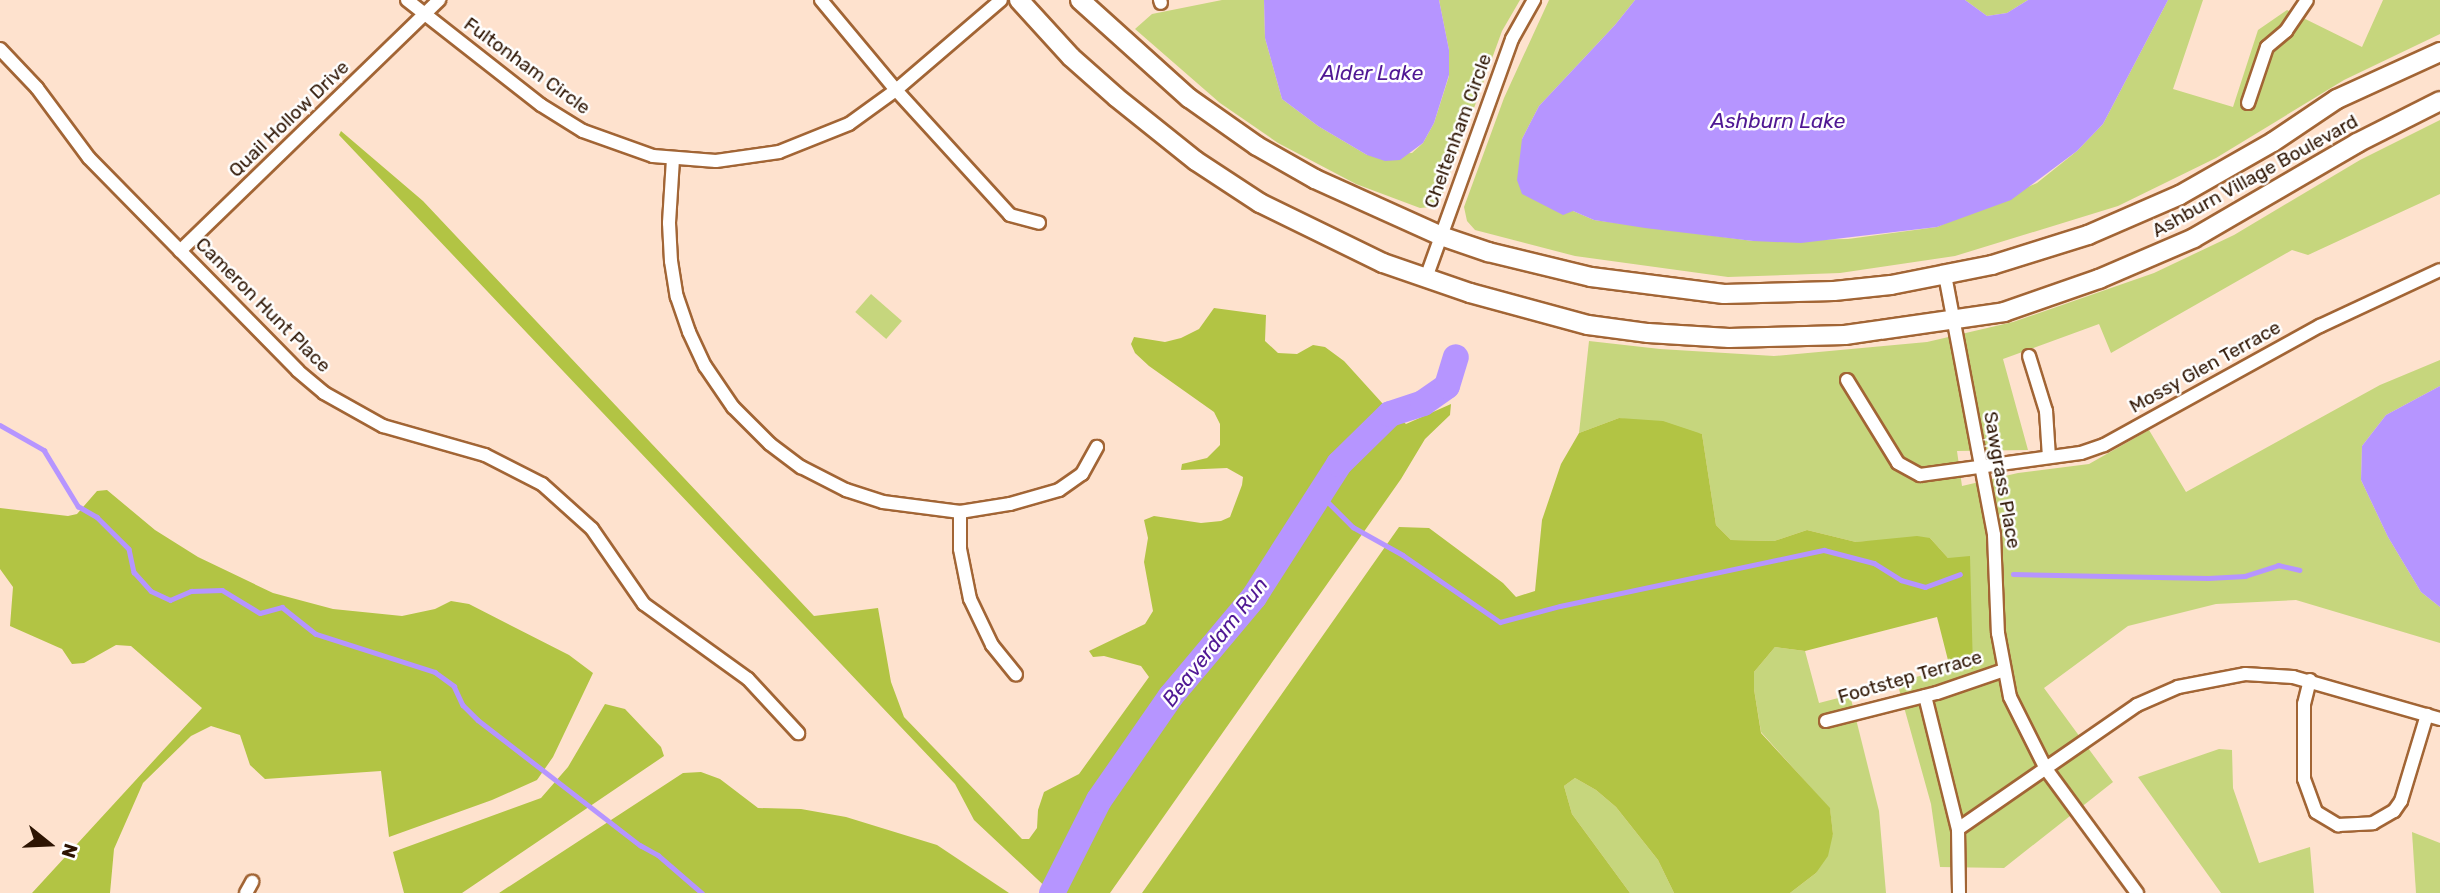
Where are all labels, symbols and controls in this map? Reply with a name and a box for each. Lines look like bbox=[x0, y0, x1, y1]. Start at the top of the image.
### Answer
street label: Fultonham Circle bbox=[459, 13, 595, 119]
street label: Cheltenham Circle bbox=[1419, 51, 1497, 211]
street label: Quail Hollow Drive bbox=[224, 56, 354, 182]
water label: Alder Lake bbox=[1321, 60, 1423, 86]
water label: Ashburn Lake bbox=[1711, 108, 1845, 134]
street label: Ashburn Village Boulevard bbox=[2148, 110, 2362, 242]
street label: Cameron Hunt Place bbox=[191, 233, 335, 377]
street label: Mossy Glen Terrace bbox=[2125, 316, 2285, 418]
street label: Sawgrass Place bbox=[1979, 410, 2025, 550]
water label: Beaverdam Run bbox=[1157, 572, 1273, 712]
street label: Footstep Terrace bbox=[1835, 645, 1985, 709]
north arrow bbox=[14, 809, 84, 879]
text: N bbox=[56, 841, 82, 861]

